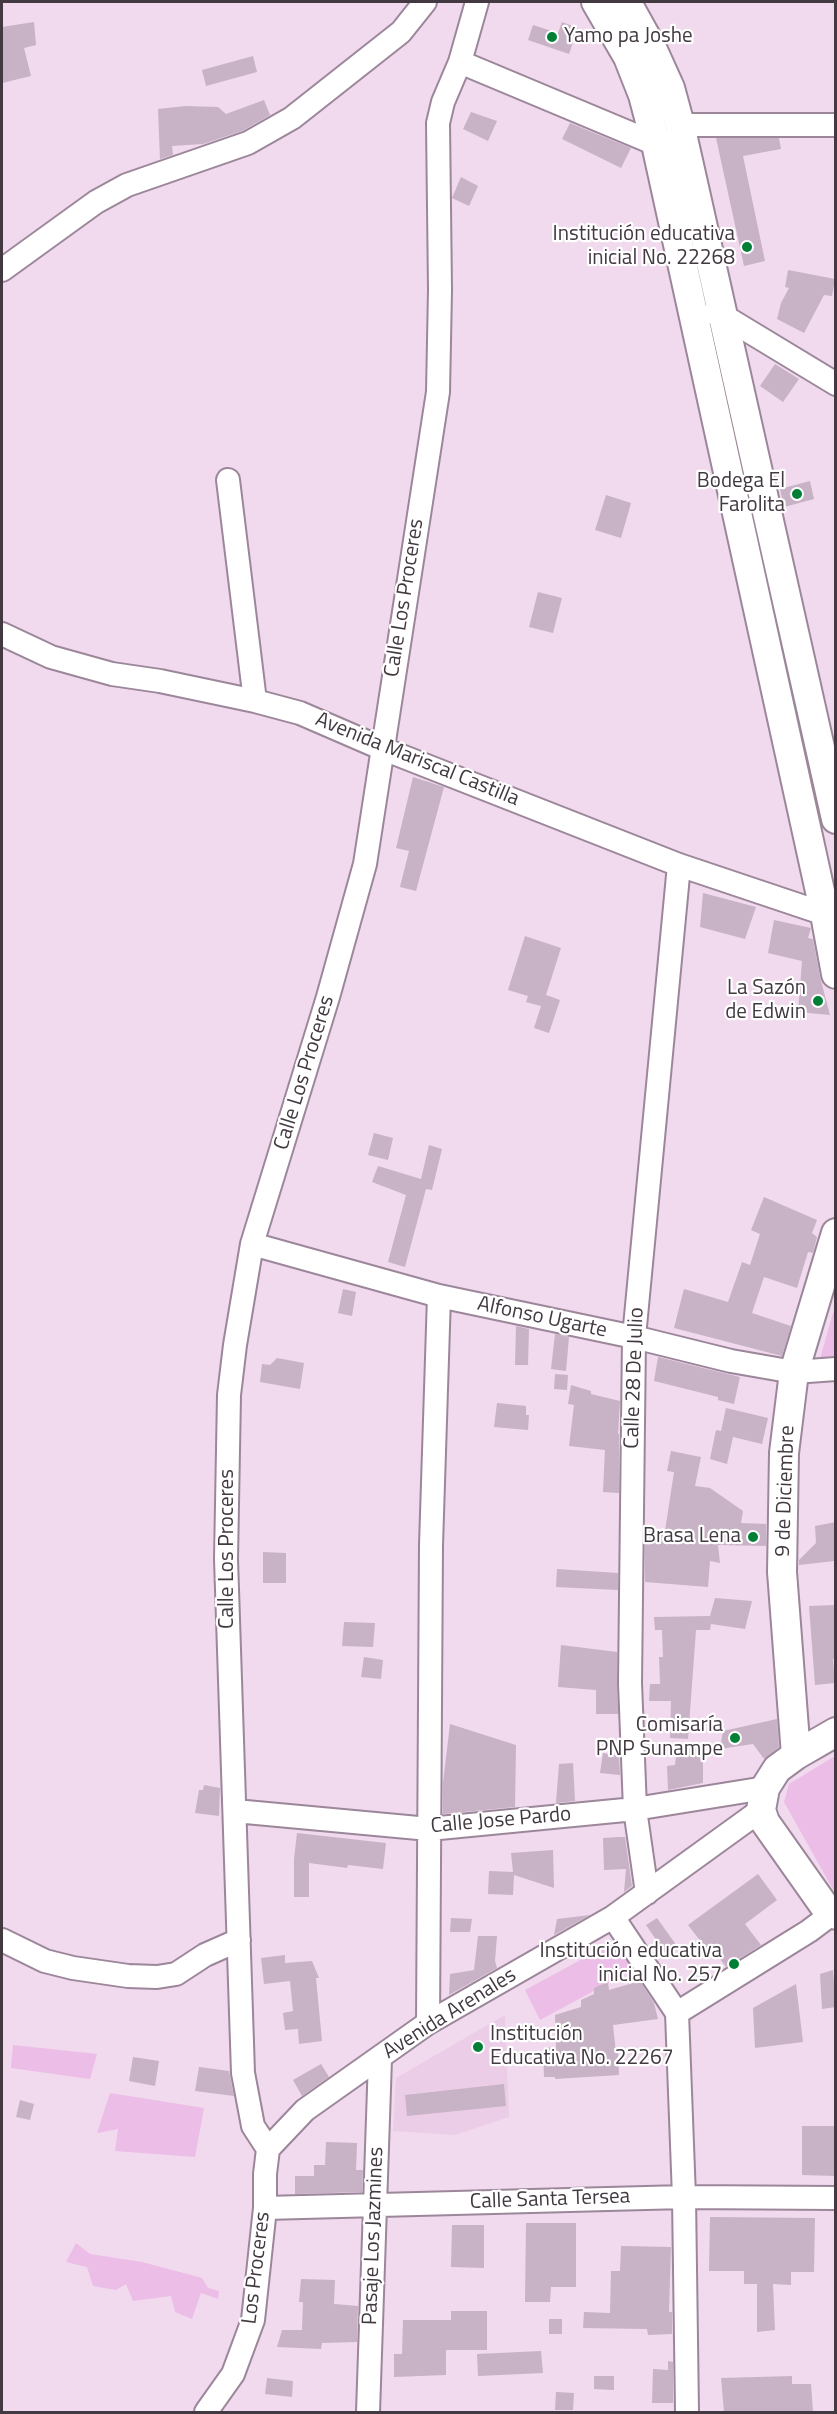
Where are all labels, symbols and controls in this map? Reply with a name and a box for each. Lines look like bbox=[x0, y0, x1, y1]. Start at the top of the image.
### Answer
place label: Yamo pa Joshe bbox=[564, 24, 693, 50]
marker: Yamo pa Joshe bbox=[545, 30, 559, 44]
place label: Institución educativa inicial No. 22268 bbox=[553, 222, 735, 272]
marker: Institución educativa inicial No. 22268 bbox=[740, 240, 754, 254]
place label: Bodega El Farolita bbox=[697, 469, 785, 519]
marker: Bodega El Farolita bbox=[790, 487, 804, 501]
street label: Calle Los Proceres bbox=[380, 517, 430, 679]
street label: Avenida Mariscal Castilla bbox=[311, 708, 523, 812]
place label: La Sazón de Edwin bbox=[725, 976, 806, 1026]
street label: Calle Los Proceres bbox=[270, 993, 340, 1153]
marker: La Sazón de Edwin bbox=[811, 994, 825, 1008]
street label: Alfonso Ugarte bbox=[475, 1292, 609, 1344]
street label: Calle 28 De Julio bbox=[620, 1307, 650, 1449]
street label: 9 de Diciembre bbox=[771, 1425, 801, 1557]
street label: Calle Los Proceres bbox=[215, 1469, 241, 1629]
place label: Brasa Lena bbox=[643, 1524, 741, 1550]
marker: Brasa Lena bbox=[746, 1530, 760, 1544]
place label: Comisaría PNP Sunampe bbox=[596, 1713, 723, 1763]
marker: Comisaría PNP Sunampe bbox=[728, 1731, 742, 1745]
street label: Calle Jose Pardo bbox=[430, 1802, 572, 1840]
place label: Institución educativa inicial No. 257 bbox=[540, 1939, 722, 1989]
marker: Institución educativa inicial No. 257 bbox=[727, 1957, 741, 1971]
street label: Avenida Arenales bbox=[379, 1963, 521, 2065]
place label: Institución Educativa No. 22267 bbox=[490, 2022, 674, 2072]
marker: Institución Educativa No. 22267 bbox=[471, 2040, 485, 2054]
street label: Pasaje Los Jazmines bbox=[358, 2146, 390, 2326]
street label: Calle Santa Tersea bbox=[469, 2185, 631, 2215]
street label: Los Proceres bbox=[238, 2210, 276, 2326]

